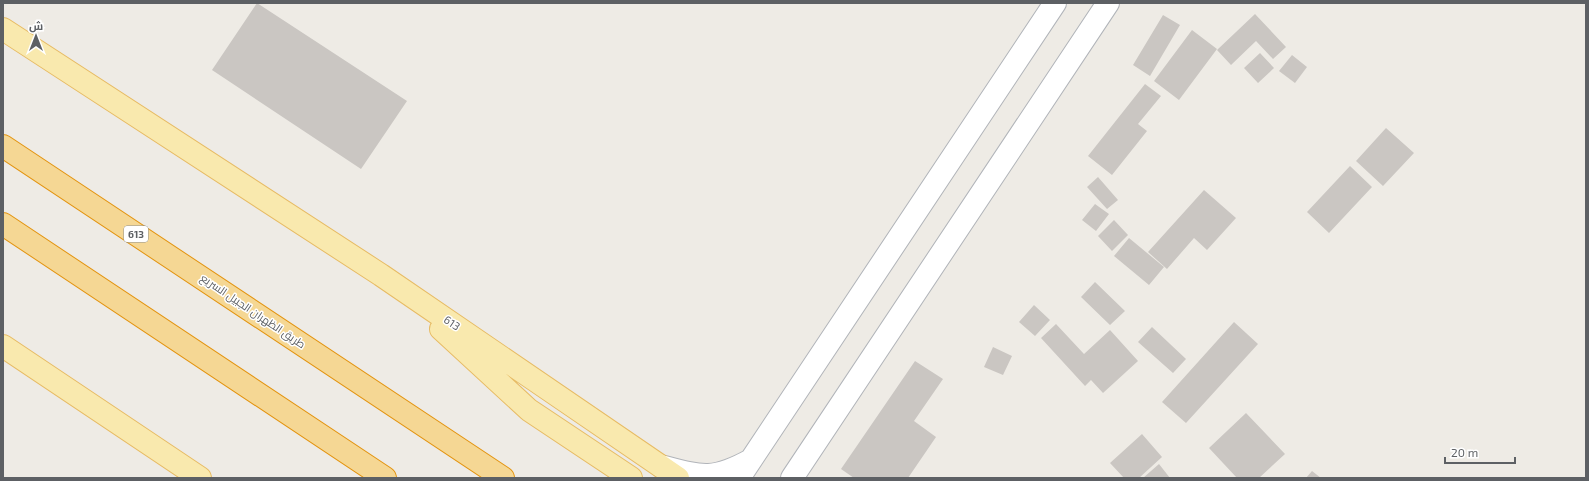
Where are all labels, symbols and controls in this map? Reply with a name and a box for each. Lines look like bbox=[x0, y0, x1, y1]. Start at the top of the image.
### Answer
north arrow bbox=[16, 16, 56, 56]
text: ش bbox=[29, 19, 43, 33]
road number: 613 bbox=[124, 226, 148, 242]
street label: طريق الظهران الجبيل السريع bbox=[197, 271, 308, 352]
street label: 613 bbox=[442, 313, 463, 333]
scale bar bbox=[1445, 439, 1515, 465]
text: 20 m bbox=[1451, 445, 1478, 459]

